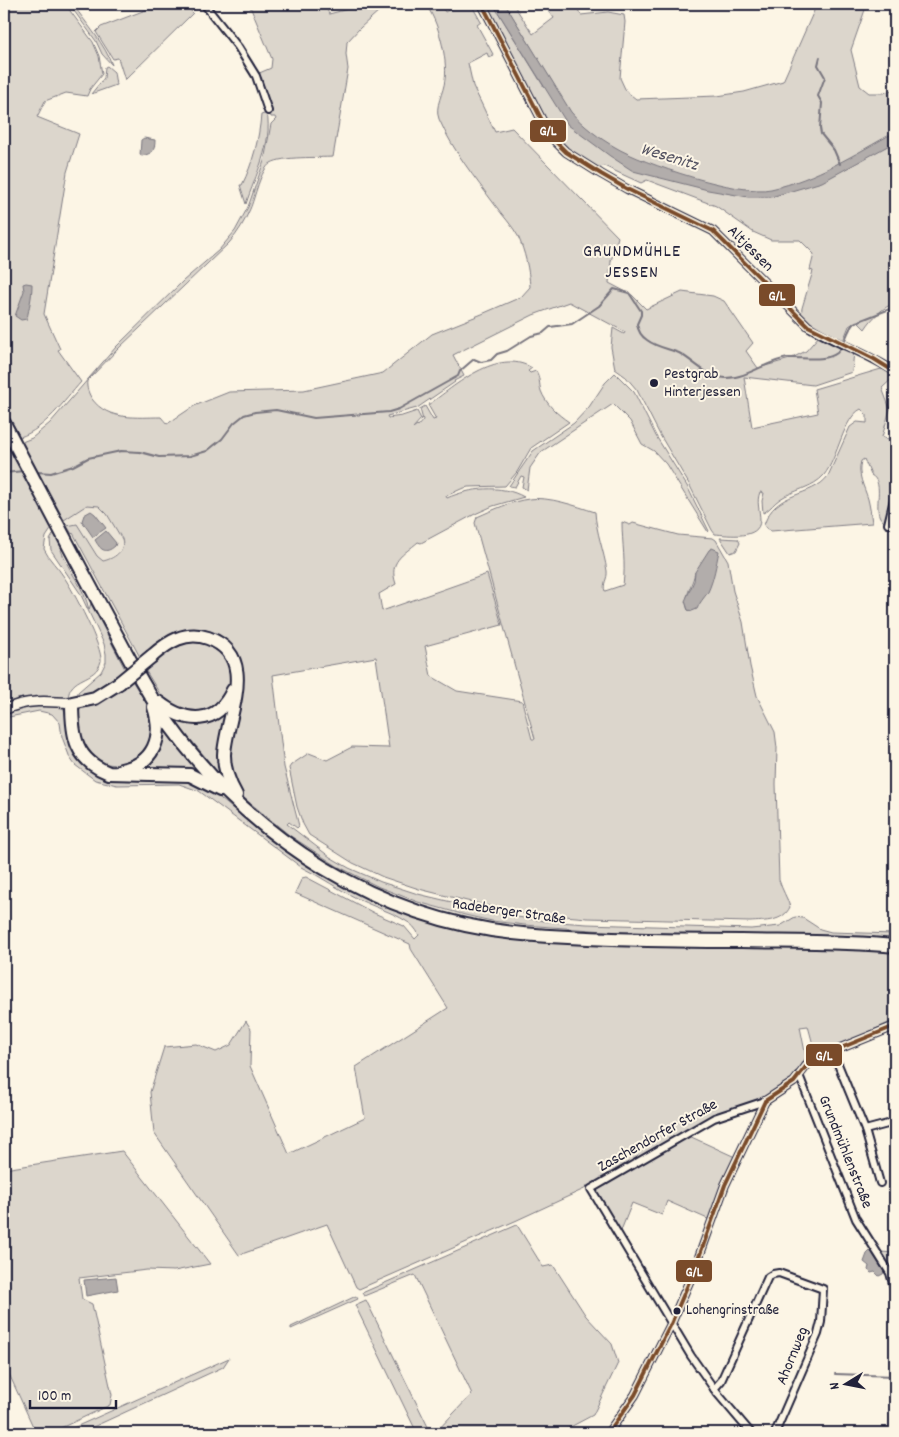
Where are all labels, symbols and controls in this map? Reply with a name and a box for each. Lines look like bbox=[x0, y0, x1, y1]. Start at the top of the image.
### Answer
line badge: G/L bbox=[529, 119, 567, 143]
text: G/L bbox=[540, 122, 557, 142]
water label: Wesenitz bbox=[637, 137, 702, 179]
street label: Altjessen bbox=[722, 221, 778, 277]
district label: GRUNDMÜHLE JESSEN bbox=[583, 240, 681, 286]
line badge: G/L bbox=[758, 283, 796, 307]
text: G/L bbox=[769, 287, 786, 307]
place label: Pestgrab Hinterjessen bbox=[664, 363, 741, 404]
marker: Pestgrab Hinterjessen bbox=[648, 377, 660, 389]
street label: Radeberger Straße bbox=[451, 893, 567, 931]
line badge: G/L bbox=[805, 1043, 843, 1067]
text: G/L bbox=[816, 1047, 833, 1067]
street label: Grundmühlenstraße bbox=[812, 1092, 878, 1212]
street label: Zaschendorfer Straße bbox=[594, 1094, 722, 1178]
line badge: G/L bbox=[675, 1259, 713, 1283]
text: G/L bbox=[686, 1263, 703, 1283]
place label: Lohengrinstraße bbox=[686, 1300, 780, 1322]
marker: Lohengrinstraße bbox=[672, 1306, 682, 1316]
street label: Ahornweg bbox=[771, 1323, 815, 1389]
north arrow bbox=[822, 1360, 872, 1410]
scale bar bbox=[30, 1377, 116, 1409]
text: N bbox=[825, 1381, 846, 1391]
text: 100 m bbox=[38, 1386, 71, 1408]

